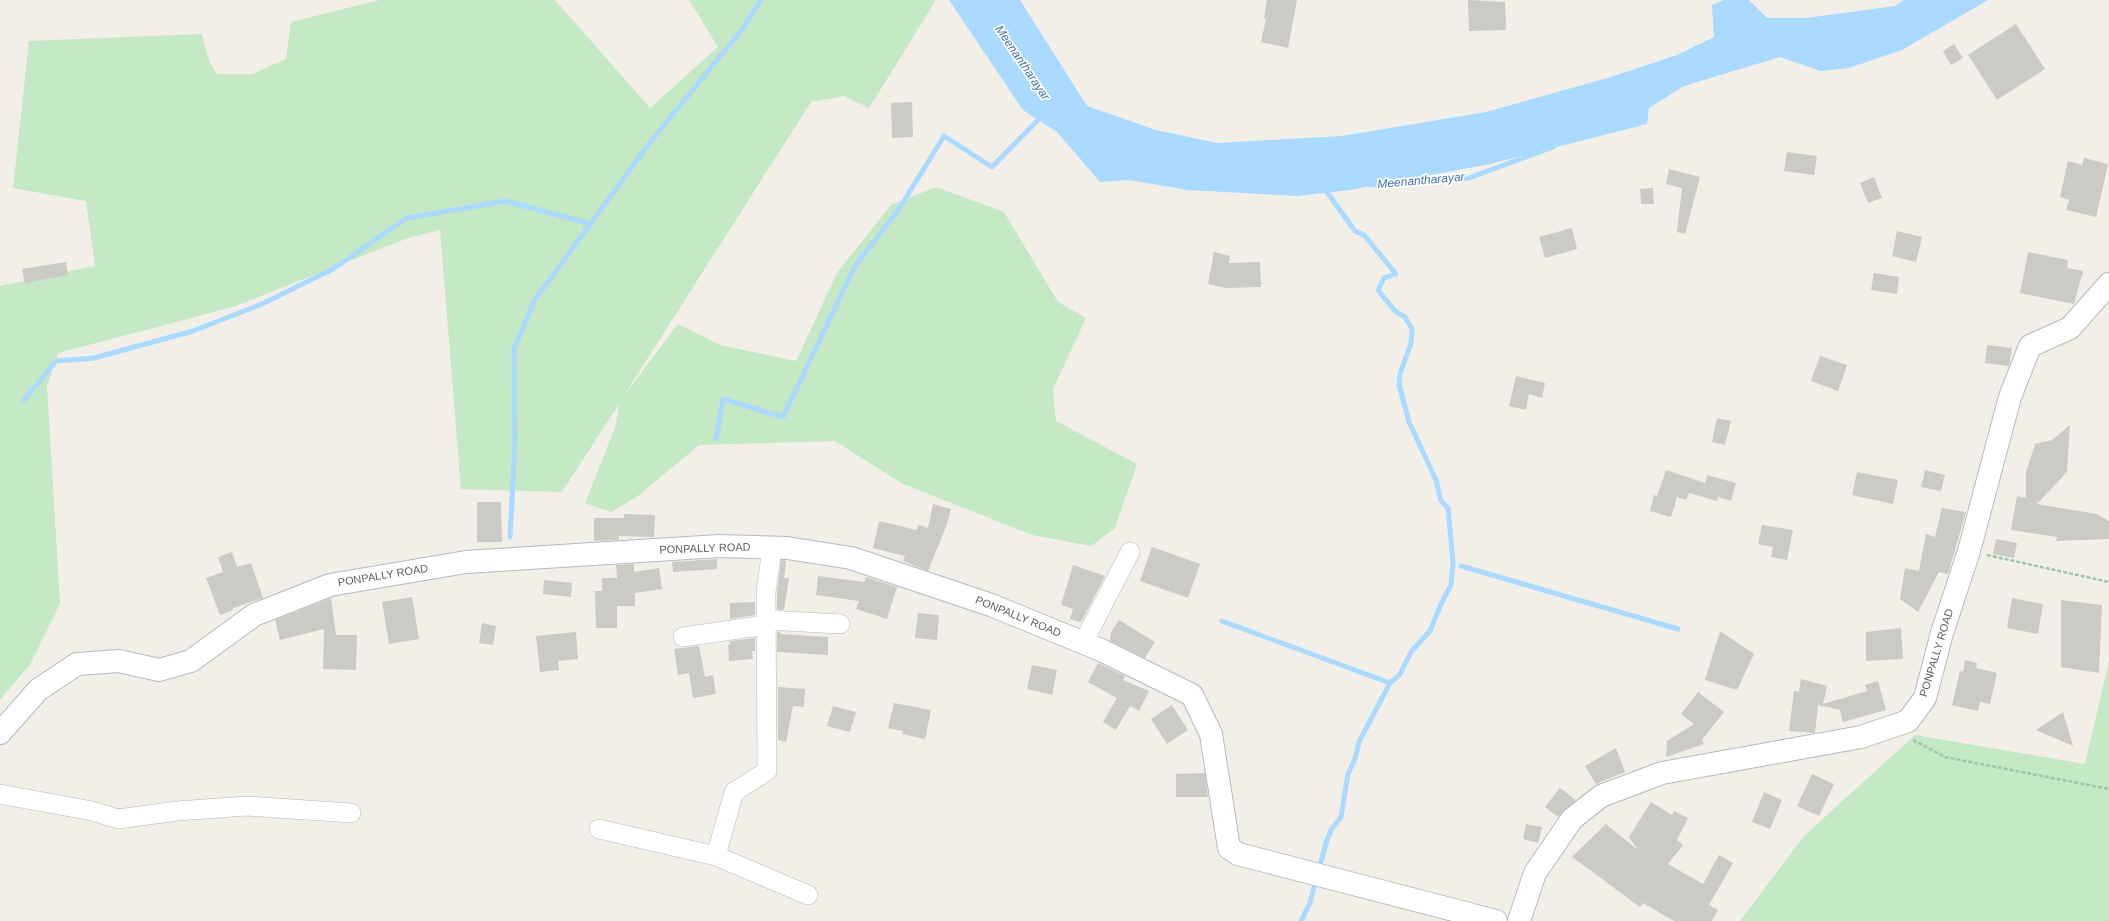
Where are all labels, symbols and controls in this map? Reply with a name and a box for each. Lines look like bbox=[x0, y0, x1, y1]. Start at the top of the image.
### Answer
water label: Meenantharayar bbox=[992, 23, 1052, 103]
water label: Meenantharayar bbox=[1377, 170, 1465, 192]
street label: PONPALLY ROAD bbox=[659, 541, 751, 557]
street label: PONPALLY ROAD bbox=[337, 562, 429, 590]
street label: PONPALLY ROAD bbox=[973, 594, 1063, 640]
street label: PONPALLY ROAD bbox=[1917, 607, 1957, 699]

